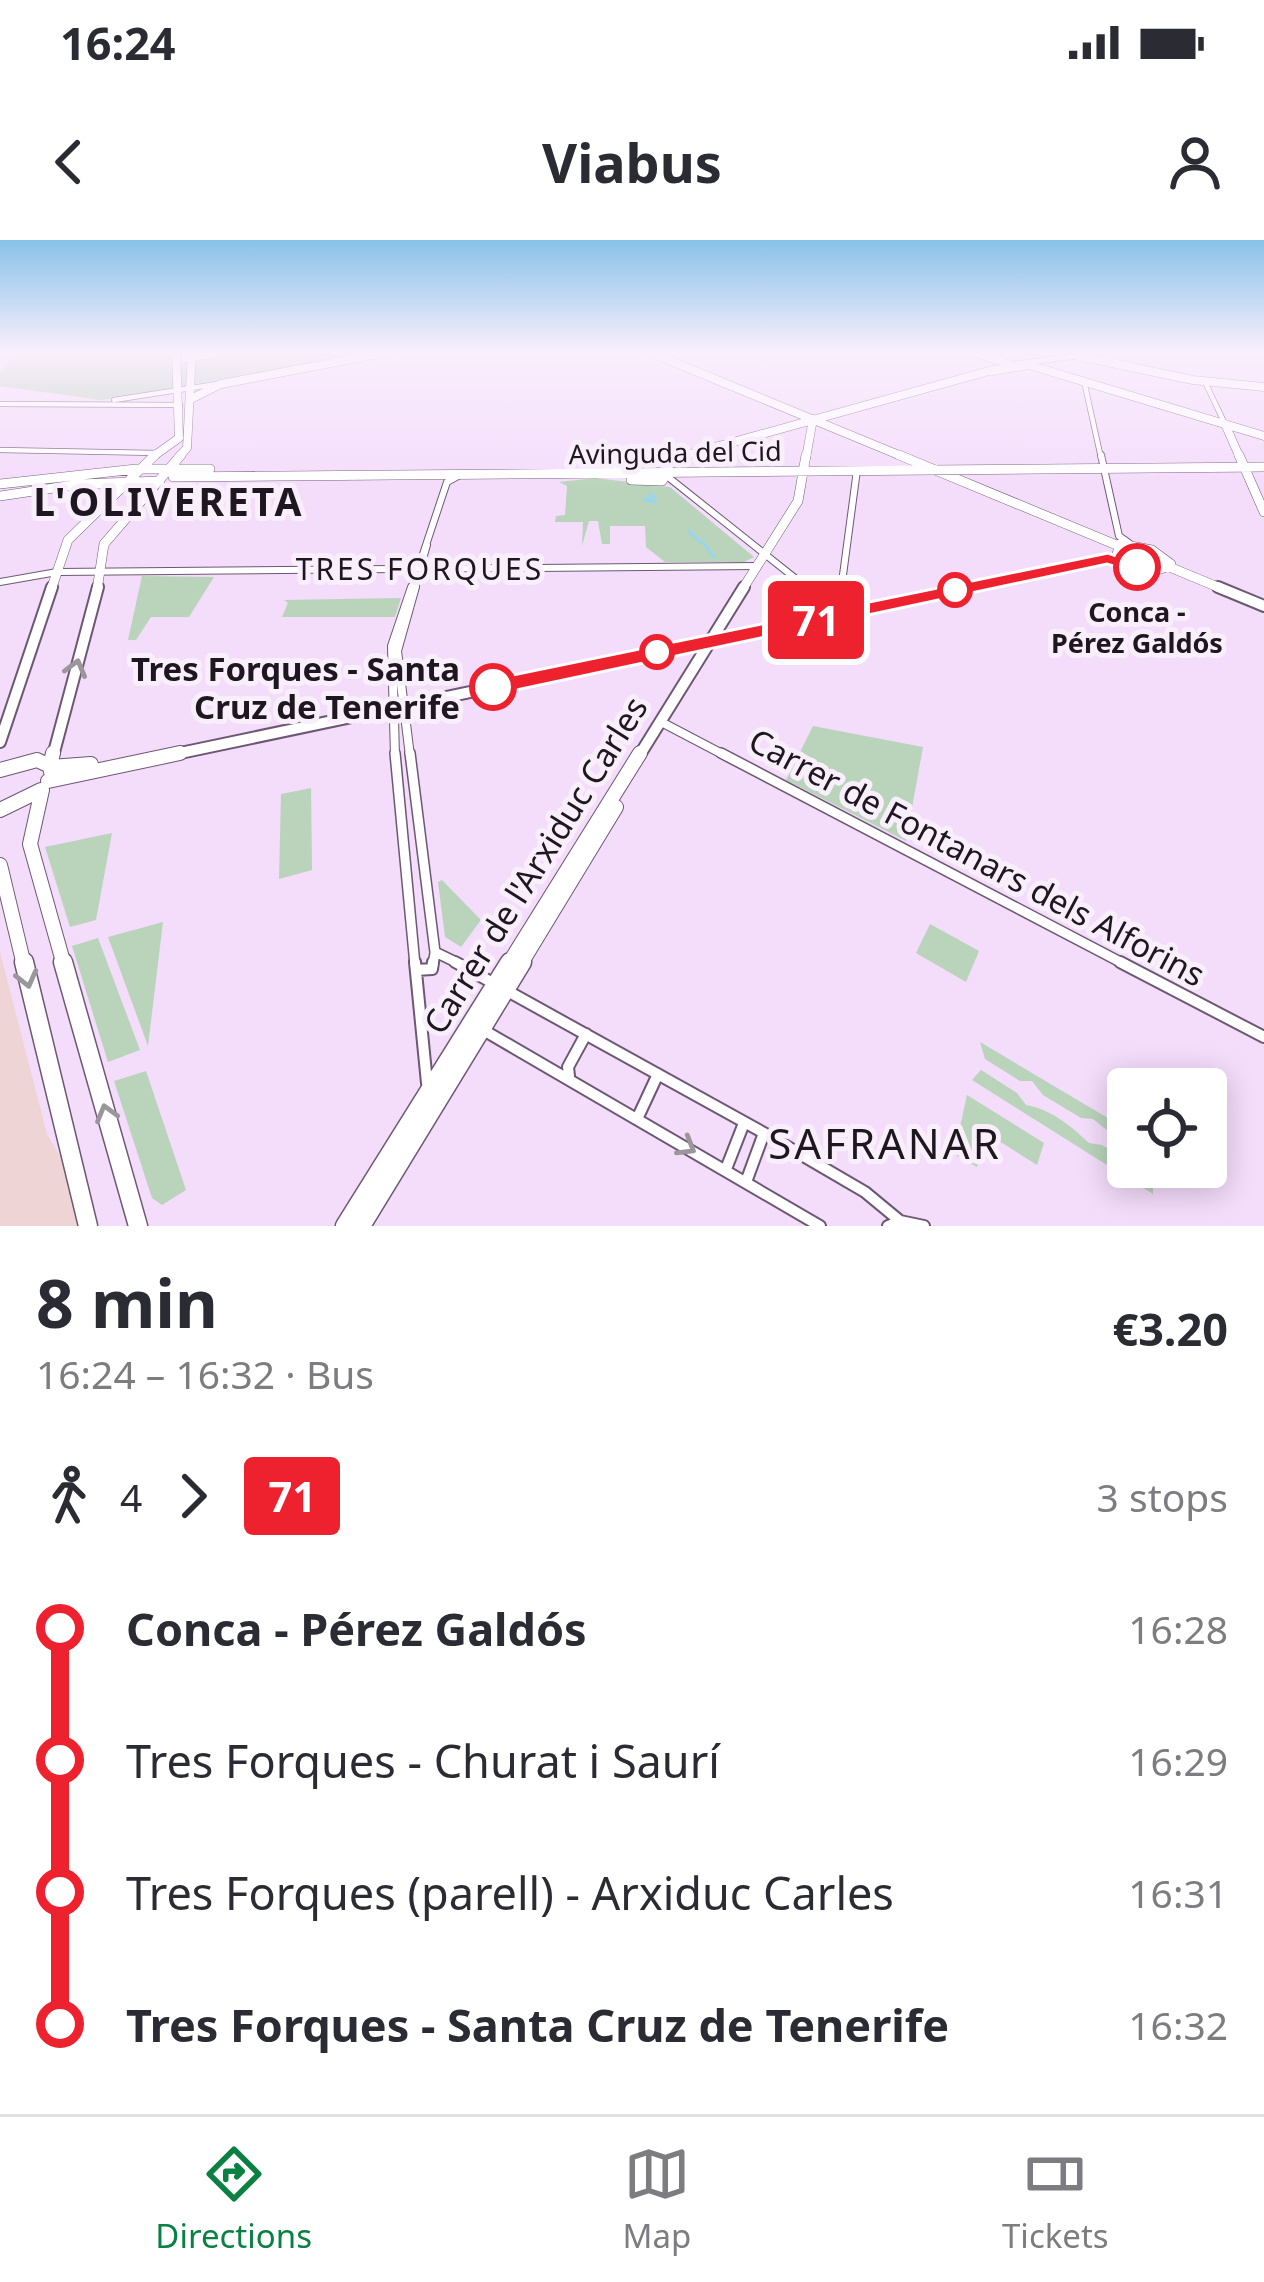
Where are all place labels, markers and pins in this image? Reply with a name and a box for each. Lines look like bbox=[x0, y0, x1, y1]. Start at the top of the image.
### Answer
marker: Conca - Pérez Galdós bbox=[1115, 545, 1159, 589]
unlabelled marker bbox=[939, 574, 971, 606]
place label: Conca - Pérez Galdós bbox=[1051, 593, 1223, 661]
unlabelled marker bbox=[641, 636, 673, 668]
place label: Tres Forques - Santa Cruz de Tenerife bbox=[131, 646, 460, 729]
marker: Tres Forques - Santa Cruz de Tenerife bbox=[471, 665, 515, 709]

